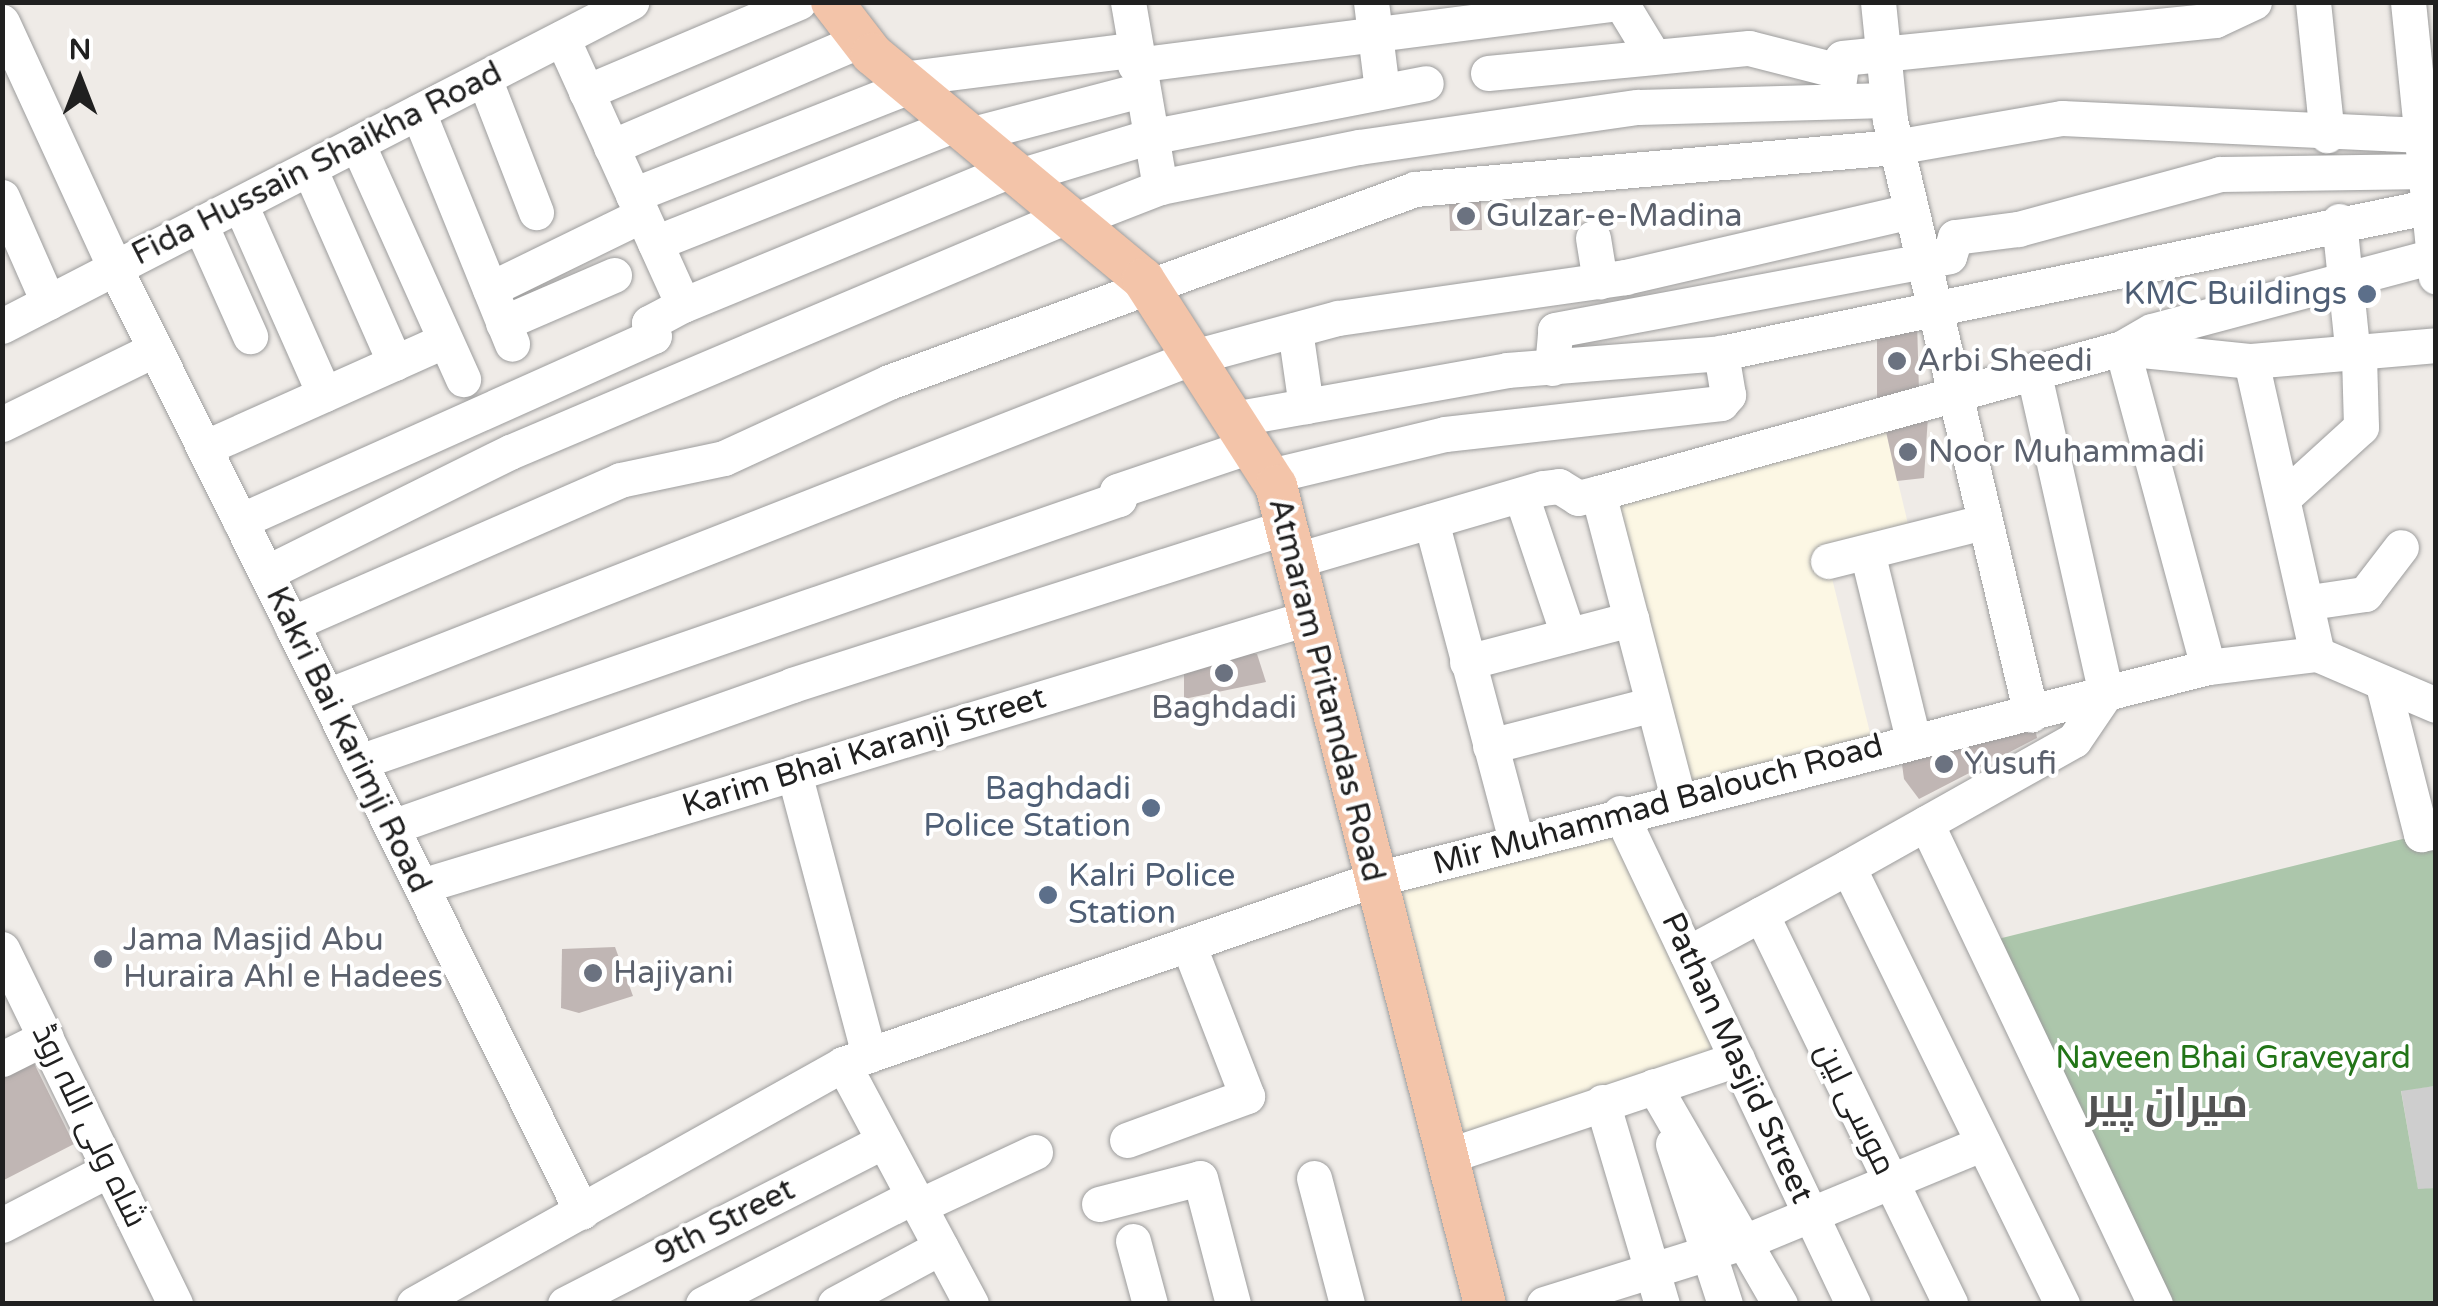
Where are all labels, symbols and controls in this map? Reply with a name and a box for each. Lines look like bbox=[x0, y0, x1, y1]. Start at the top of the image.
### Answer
north arrow bbox=[30, 30, 130, 130]
text: N bbox=[69, 33, 91, 67]
street label: Fida Hussain Shaikha Road bbox=[126, 54, 508, 274]
place label: Gulzar-e-Madina bbox=[1486, 197, 1743, 235]
marker: Gulzar-e-Madina bbox=[1455, 205, 1477, 227]
place label: KMC Buildings bbox=[2124, 275, 2347, 313]
marker: KMC Buildings bbox=[2356, 283, 2378, 305]
place label: Arbi Sheedi bbox=[1917, 342, 2093, 380]
marker: Arbi Sheedi bbox=[1886, 350, 1908, 372]
place label: Noor Muhammadi bbox=[1928, 433, 2205, 471]
marker: Noor Muhammadi bbox=[1897, 441, 1919, 463]
street label: Atmaram Pritamdas Road bbox=[1260, 494, 1392, 886]
street label: Kakri Bai Karimji Road bbox=[257, 581, 439, 899]
marker: Baghdadi bbox=[1213, 662, 1235, 684]
street label: Karim Bhai Karanji Street bbox=[678, 678, 1050, 826]
place label: Baghdadi bbox=[1151, 689, 1297, 727]
street label: Mir Muhammad Balouch Road bbox=[1429, 726, 1887, 884]
place label: Yusufi bbox=[1964, 745, 2057, 783]
marker: Yusufi bbox=[1933, 753, 1955, 775]
place label: Baghdadi Police Station bbox=[923, 771, 1131, 846]
marker: Baghdadi Police Station bbox=[1140, 797, 1162, 819]
place label: Kalri Police Station bbox=[1068, 858, 1235, 933]
marker: Kalri Police Station bbox=[1037, 884, 1059, 906]
street label: Pathan Masjid Street bbox=[1653, 907, 1821, 1209]
place label: Jama Masjid Abu Huraira Ahl e Hadees bbox=[123, 922, 443, 997]
marker: Jama Masjid Abu Huraira Ahl e Hadees bbox=[92, 948, 114, 970]
place label: Hajiyani bbox=[613, 954, 734, 992]
marker: Hajiyani bbox=[582, 962, 604, 984]
street label: شاہ ولی اللہ روڈ bbox=[23, 1018, 155, 1234]
street label: موسی لین bbox=[1806, 1036, 1904, 1182]
park label: Naveen Bhai Graveyard bbox=[2055, 1039, 2411, 1077]
district label: میران پیر bbox=[2086, 1079, 2248, 1129]
street label: 9th Street bbox=[649, 1170, 801, 1274]

